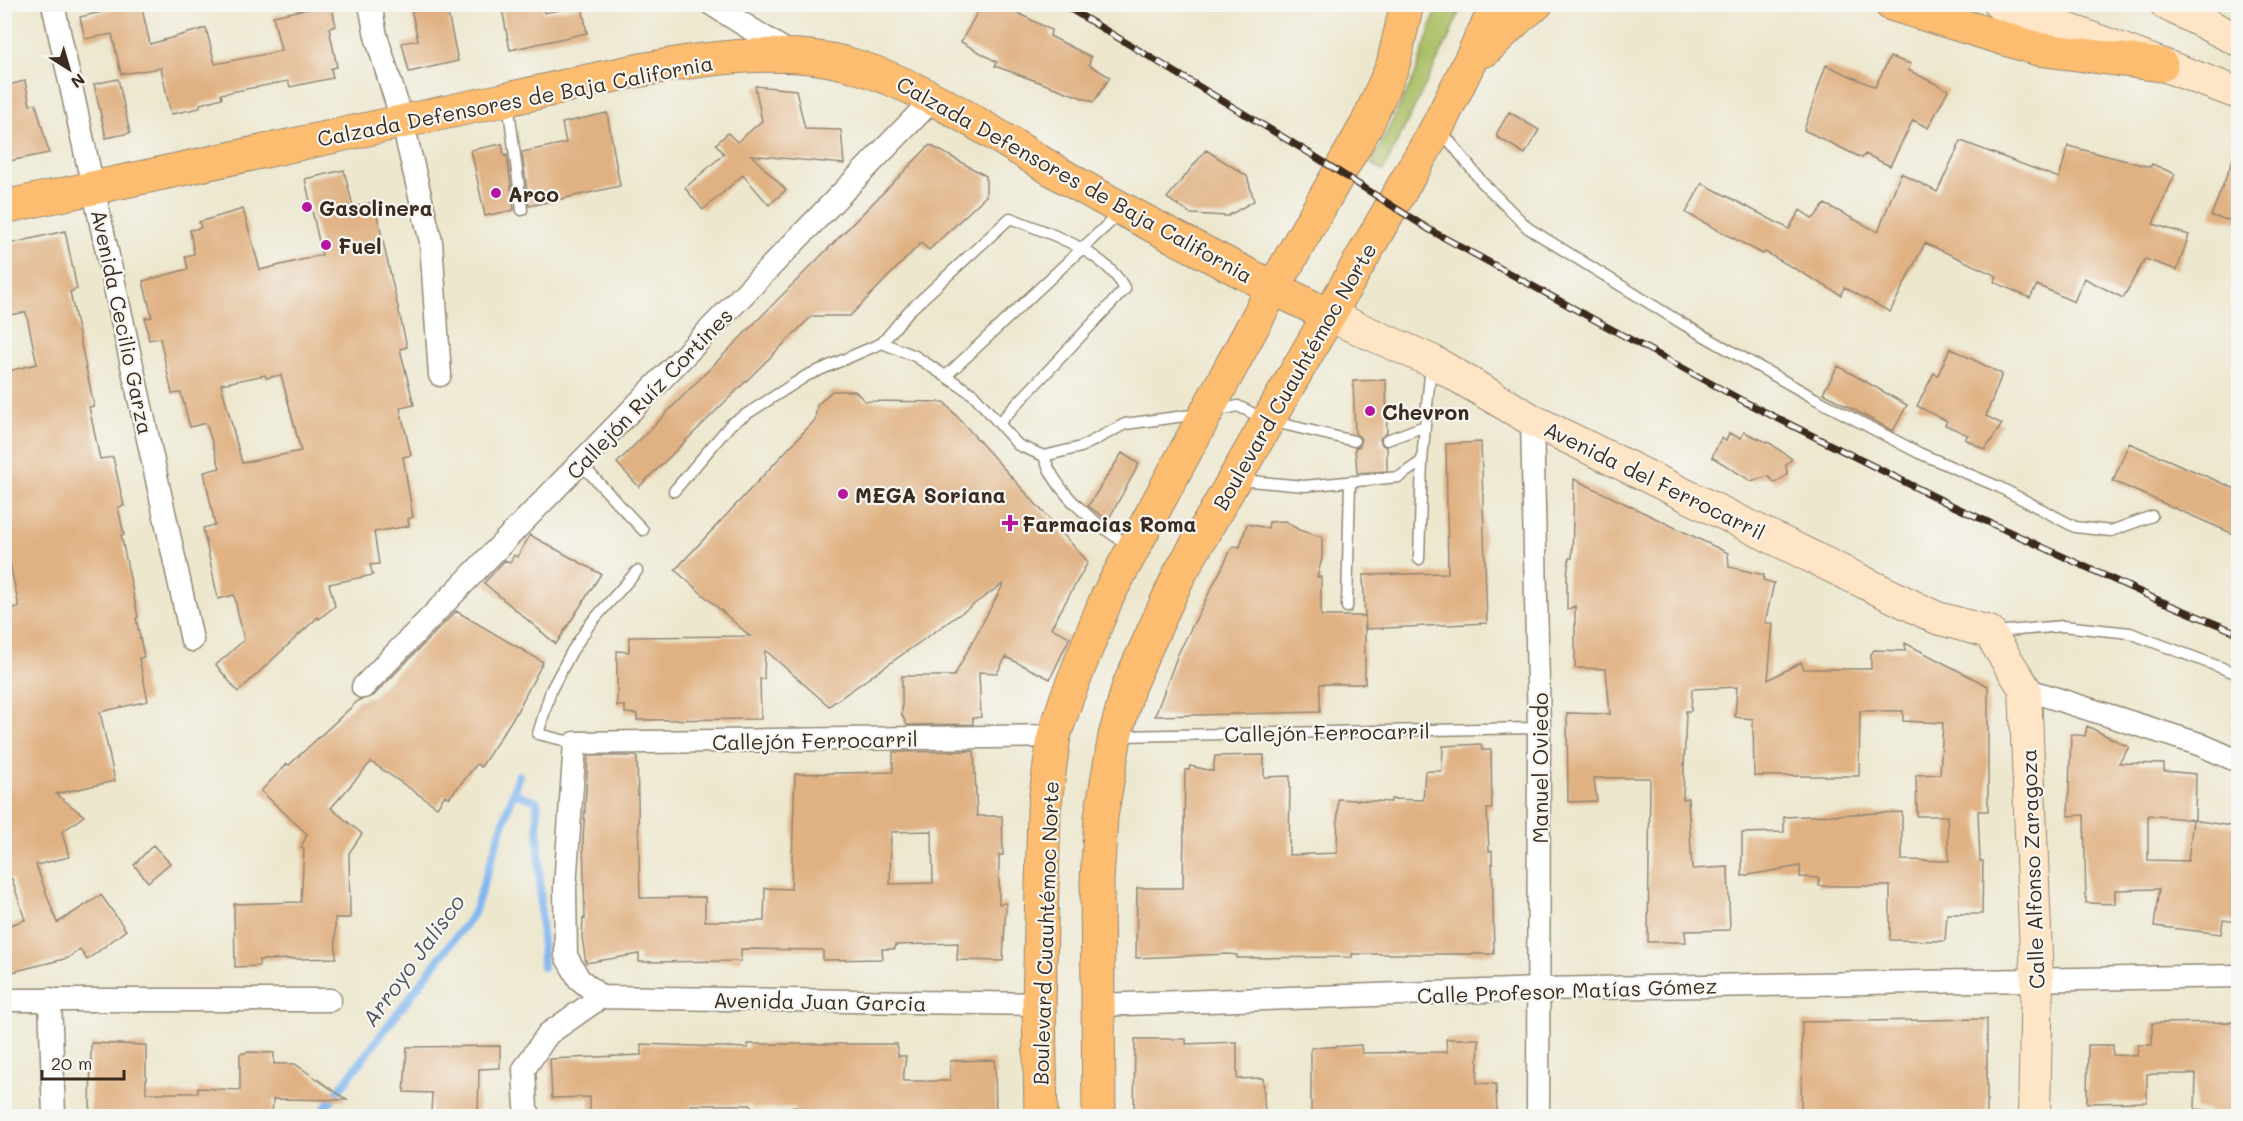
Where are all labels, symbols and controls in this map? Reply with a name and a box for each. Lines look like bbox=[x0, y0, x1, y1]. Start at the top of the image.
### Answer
north arrow bbox=[39, 39, 99, 99]
street label: Calzada Defensores de Baja California bbox=[315, 48, 715, 152]
text: N bbox=[67, 69, 90, 93]
street label: Calzada Defensores de Baja California bbox=[892, 70, 1258, 288]
place label: Arco bbox=[508, 180, 559, 207]
marker: Arco bbox=[489, 186, 503, 200]
place label: Gasolinera bbox=[319, 194, 433, 221]
marker: Gasolinera bbox=[300, 200, 314, 214]
street label: Avenida Cecilio Garza bbox=[86, 207, 160, 437]
place label: Fuel bbox=[338, 232, 382, 259]
marker: Fuel bbox=[319, 238, 333, 252]
street label: Boulevard Cuauhtémoc Norte bbox=[1206, 238, 1382, 514]
street label: Callejón Ruíz Cortines bbox=[560, 302, 738, 484]
place label: Chevron bbox=[1382, 398, 1469, 425]
marker: Chevron bbox=[1363, 404, 1377, 418]
street label: Avenida del Ferrocarril bbox=[1540, 415, 1770, 545]
place label: MEGA Soriana bbox=[855, 481, 1006, 508]
marker: MEGA Soriana bbox=[836, 487, 850, 501]
place label: Farmacias Roma bbox=[1022, 510, 1197, 537]
marker: Farmacias Roma bbox=[1003, 516, 1017, 530]
street label: Manuel Oviedo bbox=[1526, 693, 1553, 843]
street label: Callejón Ferrocarril bbox=[1224, 717, 1430, 747]
street label: Callejón Ferrocarril bbox=[712, 725, 918, 755]
street label: Calle Alfonso Zaragoza bbox=[2014, 749, 2050, 989]
street label: Boulevard Cuauhtémoc Norte bbox=[1026, 781, 1064, 1085]
water label: Arroyo Jalisco bbox=[355, 888, 471, 1032]
street label: Calle Profesor Matías Gómez bbox=[1416, 971, 1718, 1009]
street label: Avenida Juan Garcia bbox=[713, 986, 927, 1016]
scale bar bbox=[42, 1043, 124, 1081]
text: 20 m bbox=[51, 1051, 92, 1075]

